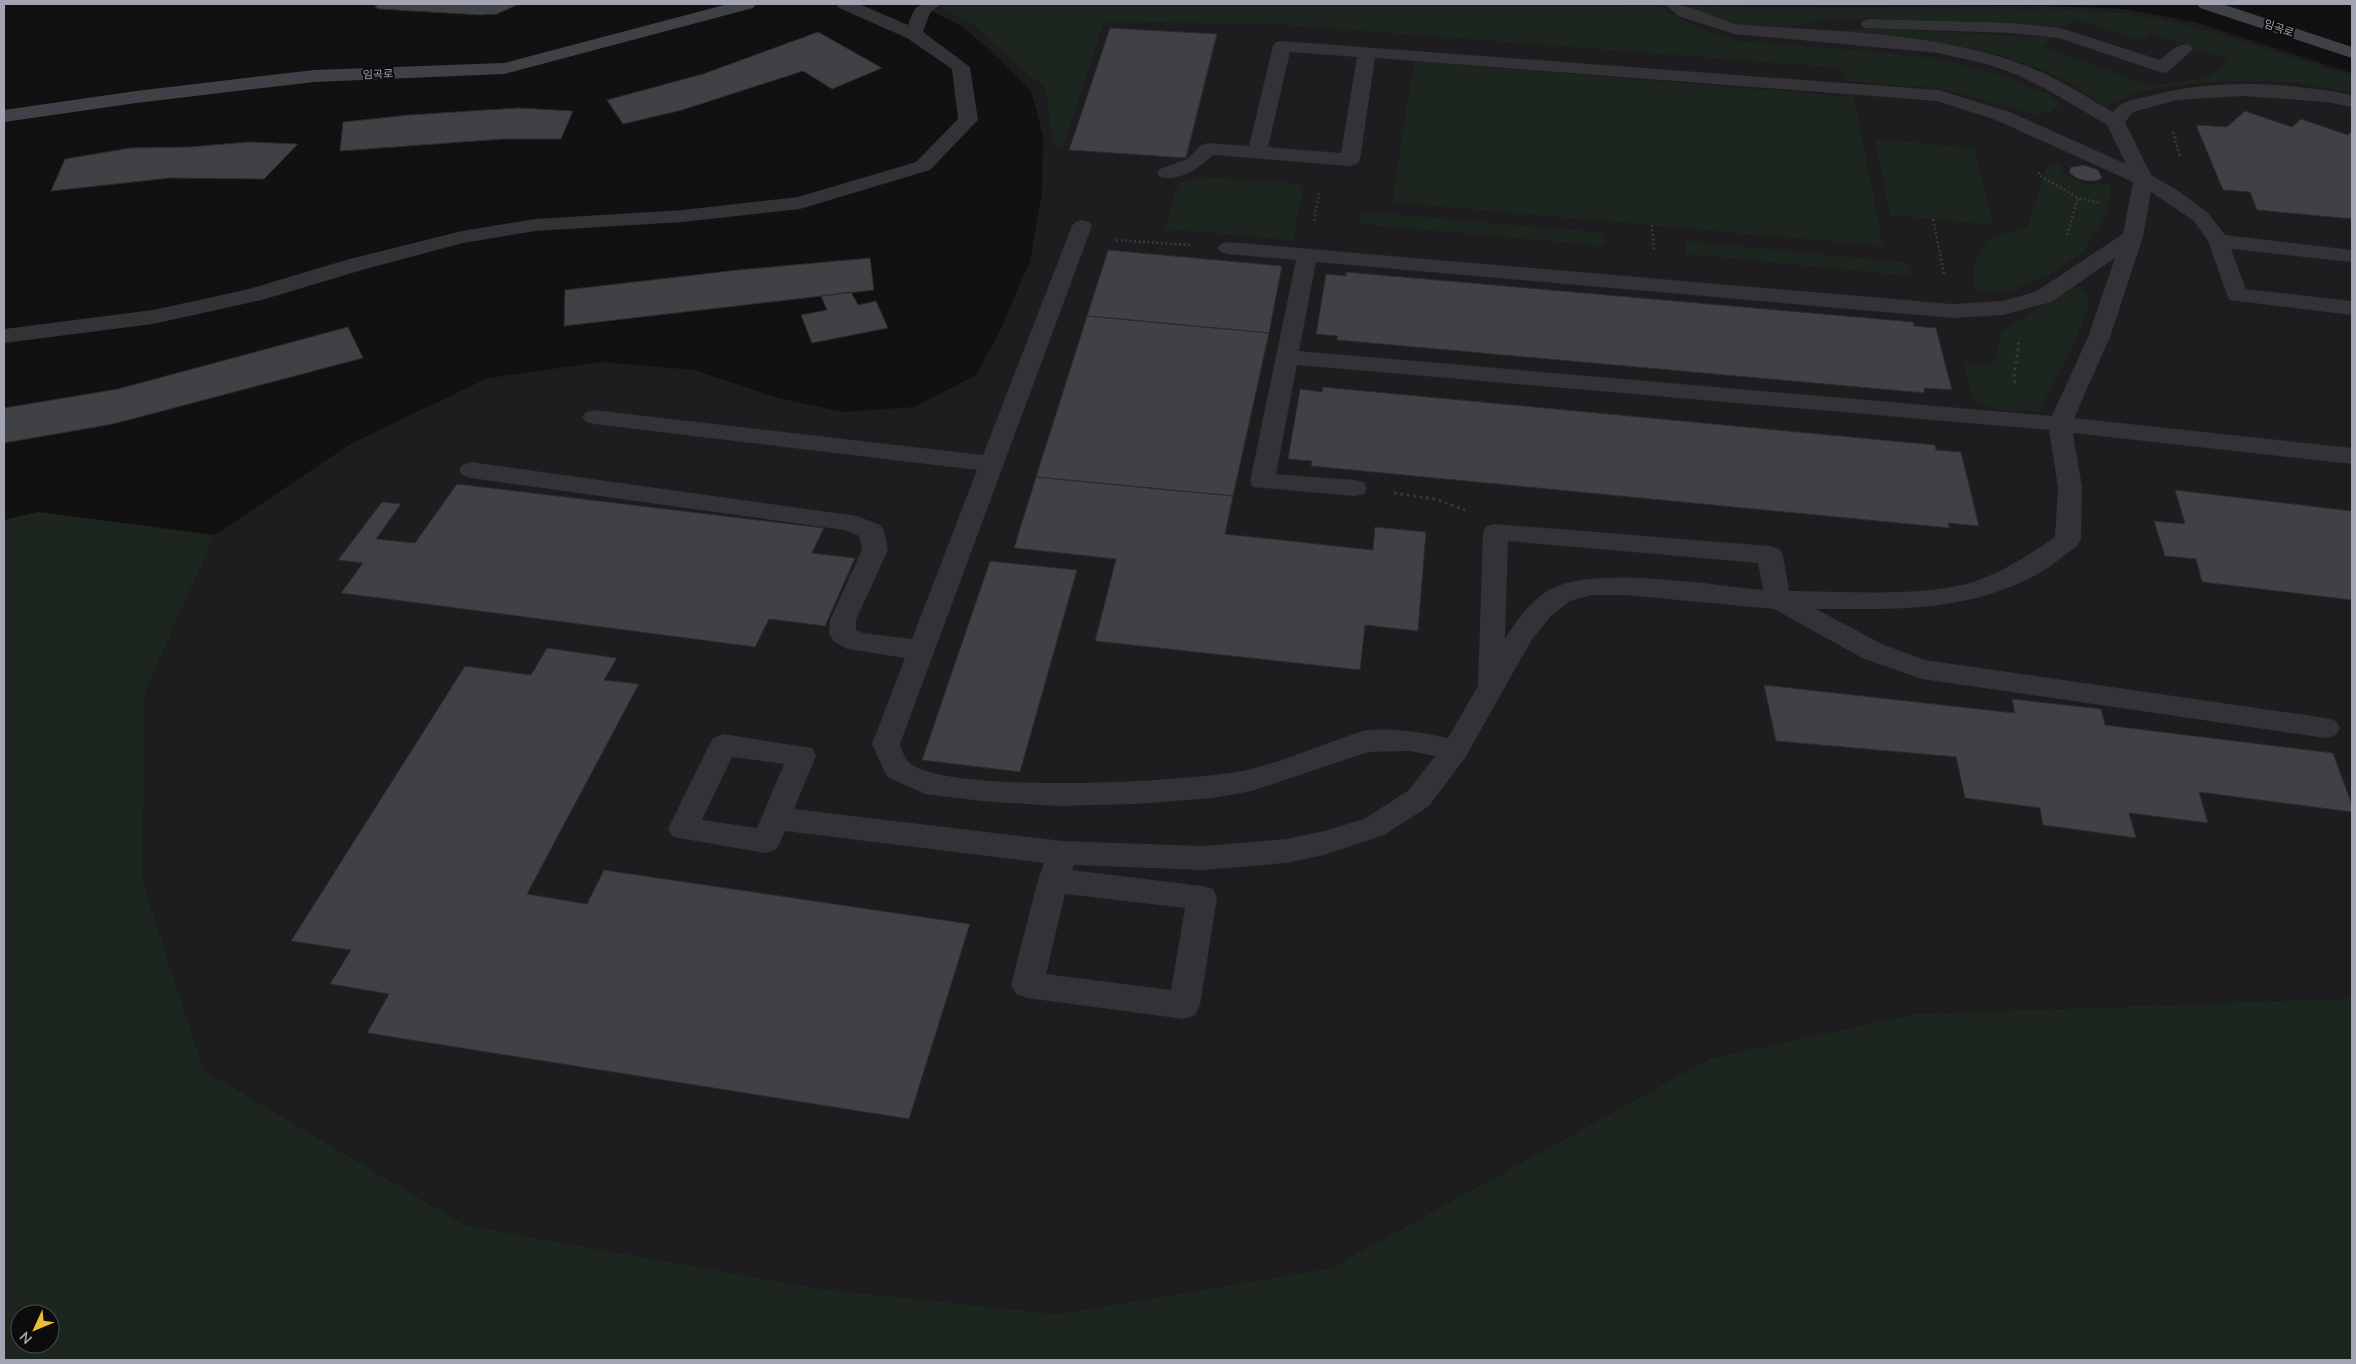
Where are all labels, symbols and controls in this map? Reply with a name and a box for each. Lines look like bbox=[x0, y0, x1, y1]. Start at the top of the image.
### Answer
street label: 임곡로 bbox=[2262, 16, 2296, 41]
street label: 임곡로 bbox=[363, 66, 393, 83]
north arrow bbox=[10, 1304, 60, 1354]
text: N bbox=[16, 1327, 36, 1348]

